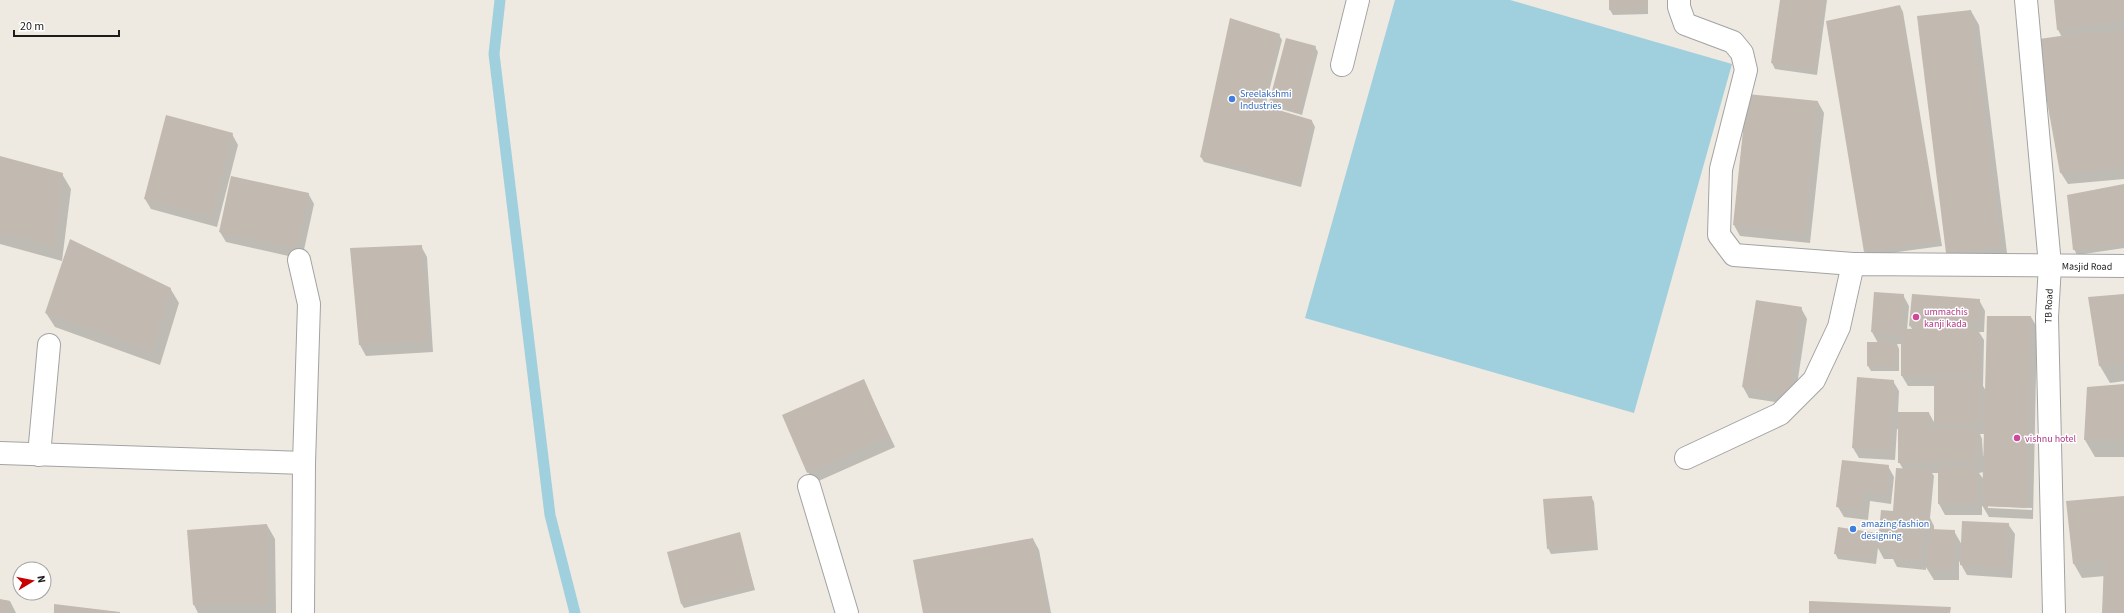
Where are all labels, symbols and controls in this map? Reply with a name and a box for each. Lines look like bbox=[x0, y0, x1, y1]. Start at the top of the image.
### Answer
scale bar bbox=[14, 12, 119, 38]
text: 20 m bbox=[20, 18, 44, 35]
place label: Sreelakshmi Industries bbox=[1240, 87, 1292, 113]
marker: Sreelakshmi Industries bbox=[1227, 94, 1237, 104]
street label: Masjid Road bbox=[2062, 260, 2112, 274]
street label: TB Road bbox=[2041, 288, 2057, 324]
place label: ummachis kanji kada bbox=[1924, 305, 1968, 331]
marker: ummachis kanji kada bbox=[1911, 312, 1921, 322]
place label: vishnu hotel bbox=[2025, 432, 2077, 446]
marker: vishnu hotel bbox=[2012, 433, 2022, 443]
place label: amazing fashion designing bbox=[1861, 517, 1929, 543]
marker: amazing fashion designing bbox=[1848, 524, 1858, 534]
north arrow bbox=[12, 561, 52, 601]
text: N bbox=[33, 574, 49, 584]

